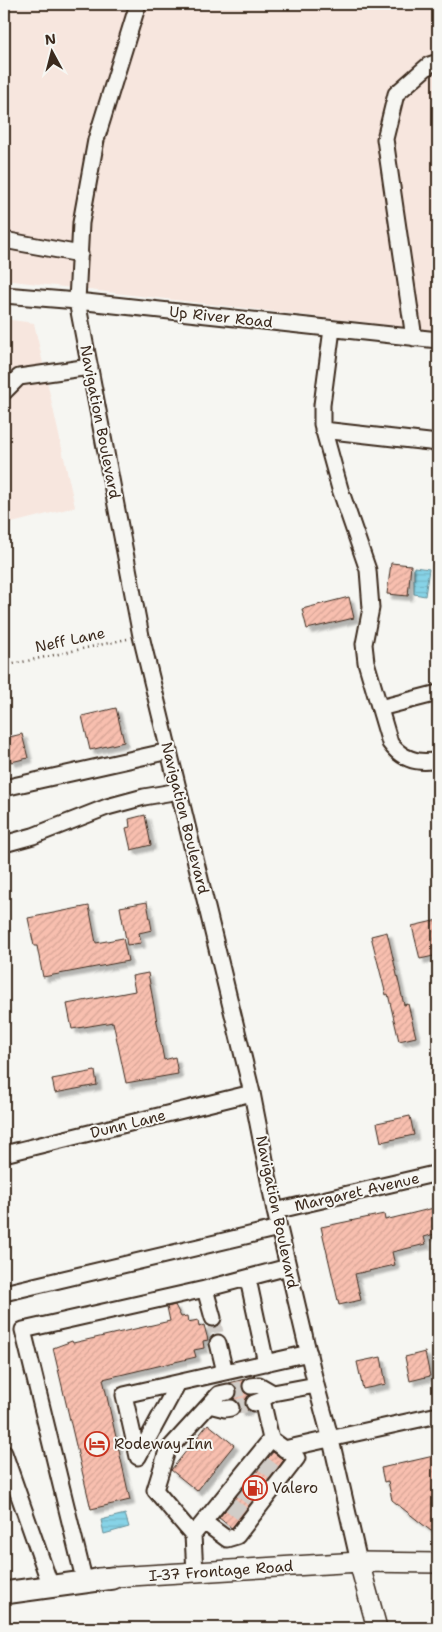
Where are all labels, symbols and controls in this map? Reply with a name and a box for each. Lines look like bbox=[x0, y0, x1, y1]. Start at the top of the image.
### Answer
north arrow bbox=[28, 28, 78, 78]
text: N bbox=[44, 29, 57, 49]
street label: Up River Road bbox=[168, 302, 274, 332]
street label: Navigation Boulevard bbox=[75, 344, 125, 501]
street label: Neff Lane bbox=[33, 623, 107, 657]
street label: Navigation Boulevard bbox=[156, 740, 214, 897]
street label: Dunn Lane bbox=[88, 1105, 168, 1143]
street label: Navigation Boulevard bbox=[251, 1134, 303, 1291]
street label: Margaret Avenue bbox=[293, 1168, 421, 1216]
hotel icon: Rodeway Inn bbox=[84, 1431, 110, 1457]
place label: Rodeway Inn bbox=[114, 1434, 213, 1454]
fuel station icon: Valero bbox=[242, 1475, 268, 1501]
place label: Valero bbox=[272, 1478, 318, 1498]
street label: I-37 Frontage Road bbox=[148, 1556, 294, 1586]

